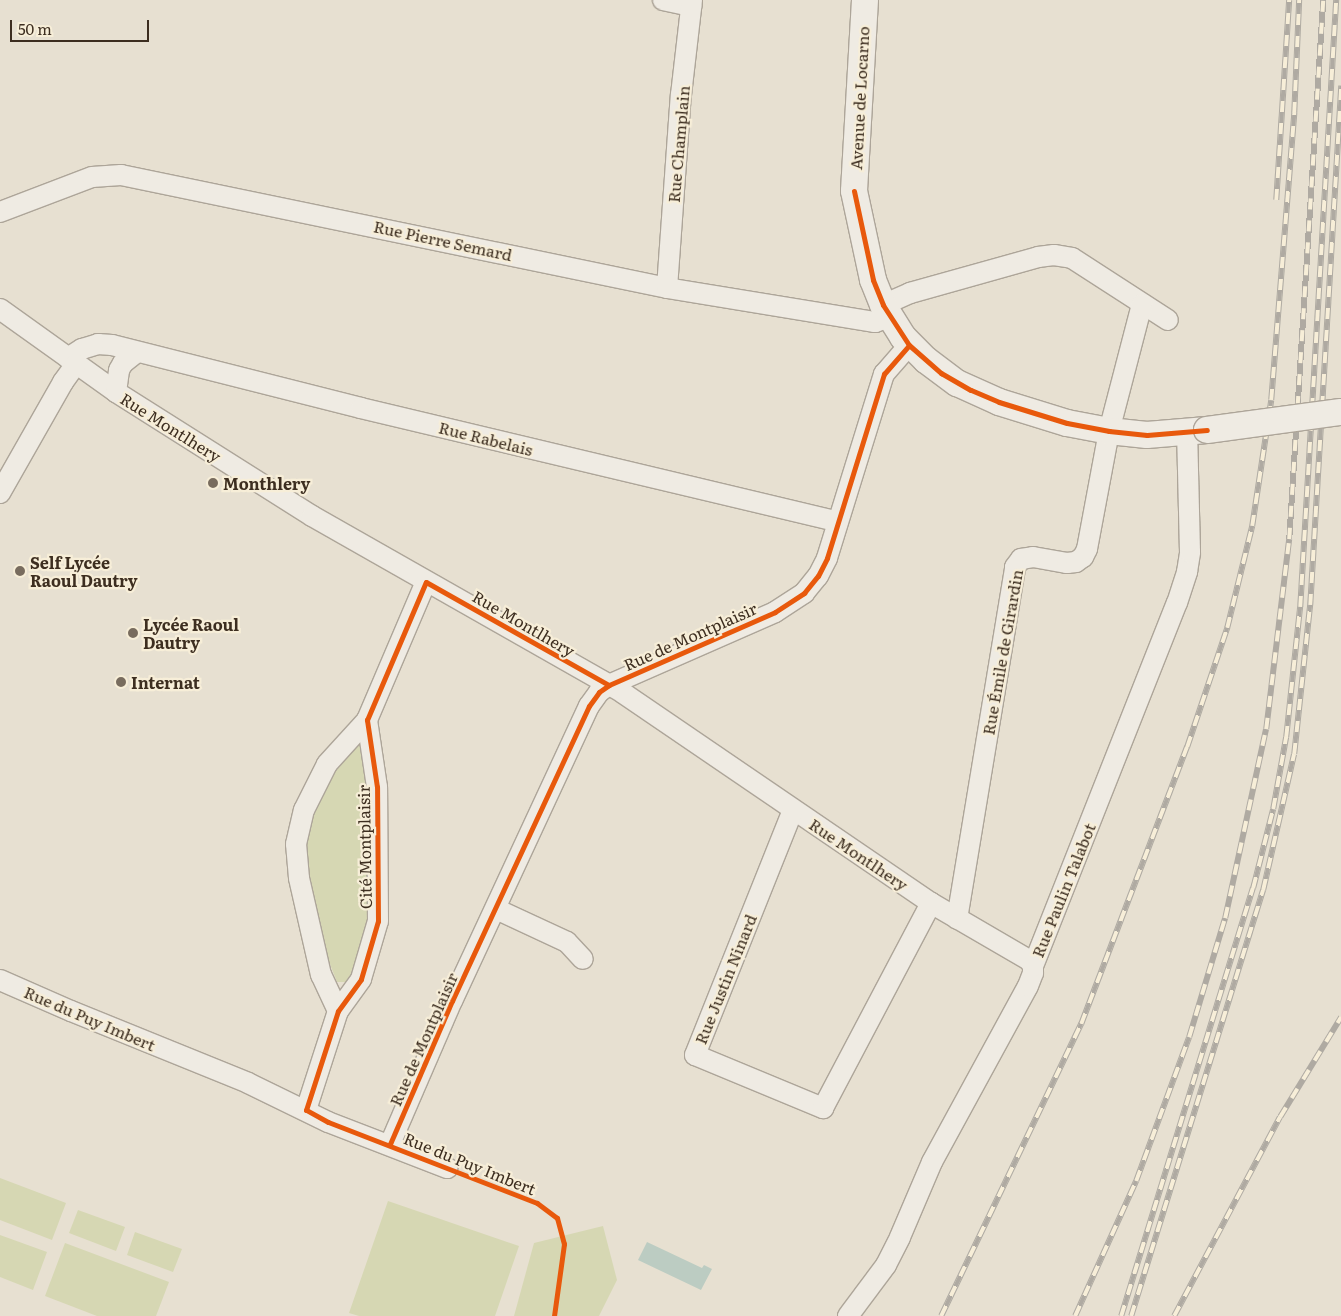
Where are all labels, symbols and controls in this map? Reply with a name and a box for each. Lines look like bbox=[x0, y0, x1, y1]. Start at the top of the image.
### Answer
scale bar bbox=[12, 10, 151, 42]
text: 50 m bbox=[18, 17, 52, 40]
street label: Avenue de Locarno bbox=[846, 26, 872, 170]
street label: Rue Champlain bbox=[663, 85, 693, 203]
street label: Rue Pierre Semard bbox=[372, 216, 514, 264]
street label: Rue Montlhery bbox=[117, 388, 225, 466]
street label: Rue Rabelais bbox=[437, 417, 535, 459]
place label: Monthlery bbox=[223, 473, 310, 493]
marker: Monthlery bbox=[207, 477, 219, 489]
place label: Self Lycée Raoul Dautry bbox=[30, 552, 138, 590]
marker: Self Lycée Raoul Dautry bbox=[14, 565, 26, 577]
street label: Rue Émile de Girardin bbox=[978, 568, 1026, 736]
street label: Rue Montlhery bbox=[469, 586, 579, 660]
street label: Rue de Montplaisir bbox=[620, 598, 760, 674]
place label: Lycée Raoul Dautry bbox=[143, 614, 239, 652]
marker: Lycée Raoul Dautry bbox=[127, 627, 139, 639]
place label: Internat bbox=[131, 672, 200, 692]
marker: Internat bbox=[115, 676, 127, 688]
street label: Cité Montplaisir bbox=[353, 785, 375, 909]
street label: Rue Montlhery bbox=[806, 814, 912, 894]
street label: Rue Paulin Talabot bbox=[1027, 820, 1099, 960]
street label: Rue Justin Ninard bbox=[690, 911, 760, 1047]
street label: Rue de Montplaisir bbox=[385, 969, 461, 1109]
street label: Rue du Puy Imbert bbox=[22, 982, 158, 1054]
street label: Rue du Puy Imbert bbox=[401, 1128, 539, 1198]

